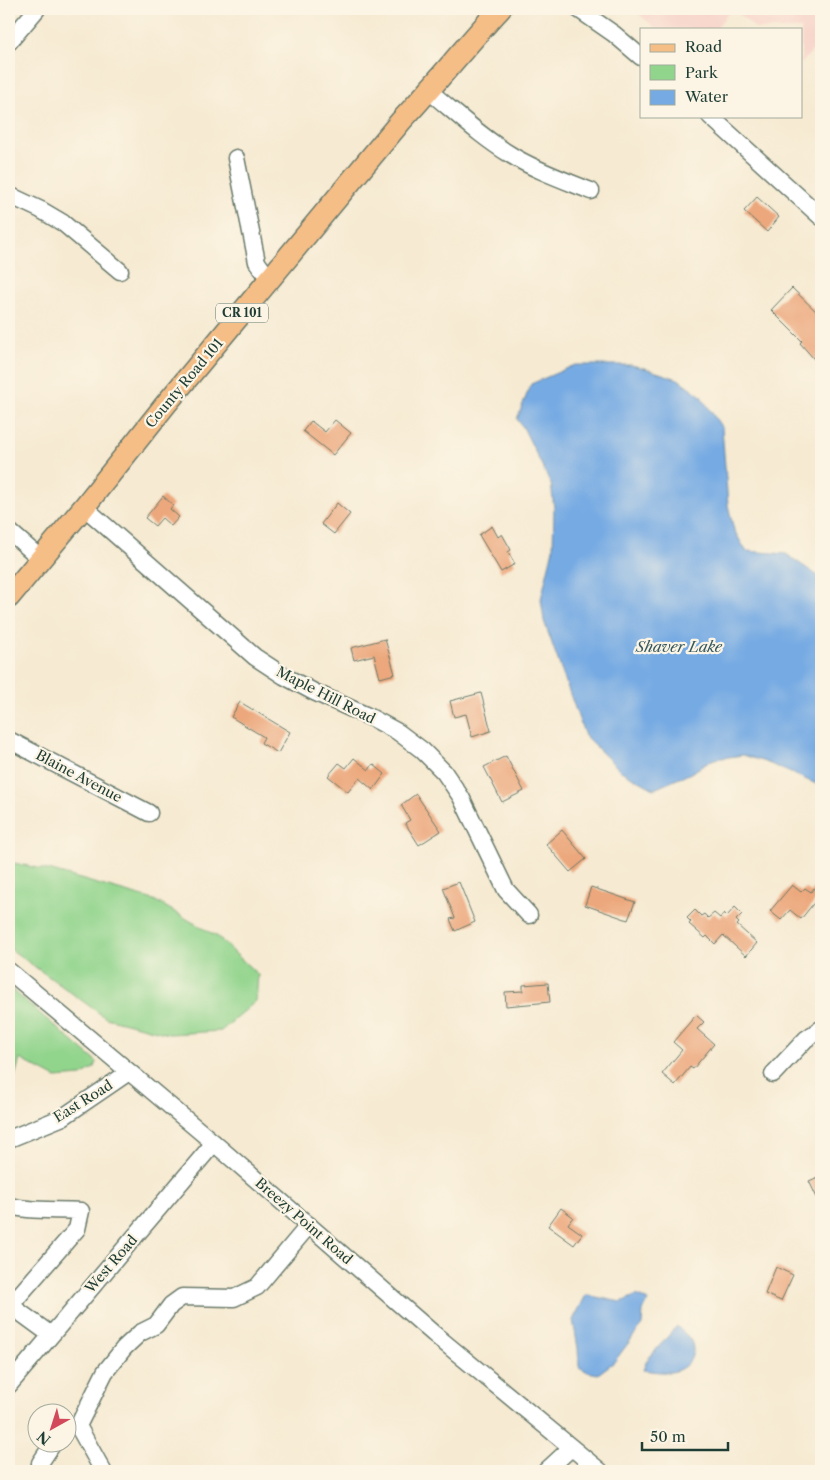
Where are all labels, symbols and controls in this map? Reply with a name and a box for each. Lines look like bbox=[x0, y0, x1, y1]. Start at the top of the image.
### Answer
legend bbox=[640, 28, 802, 118]
text: Road bbox=[685, 37, 722, 56]
text: Park bbox=[685, 63, 719, 82]
text: Water bbox=[684, 87, 729, 106]
road number: CR 101 bbox=[216, 304, 268, 322]
street label: County Road 101 bbox=[141, 334, 227, 432]
water label: Shaver Lake bbox=[635, 637, 723, 656]
street label: Maple Hill Road bbox=[273, 662, 379, 728]
street label: Blaine Avenue bbox=[33, 746, 125, 806]
street label: East Road bbox=[50, 1076, 116, 1126]
street label: Breezy Point Road bbox=[252, 1174, 357, 1269]
street label: West Road bbox=[80, 1231, 141, 1298]
north arrow bbox=[28, 1402, 78, 1452]
scale bar bbox=[642, 1420, 729, 1452]
text: N bbox=[33, 1427, 54, 1449]
text: 50 m bbox=[650, 1427, 686, 1446]

